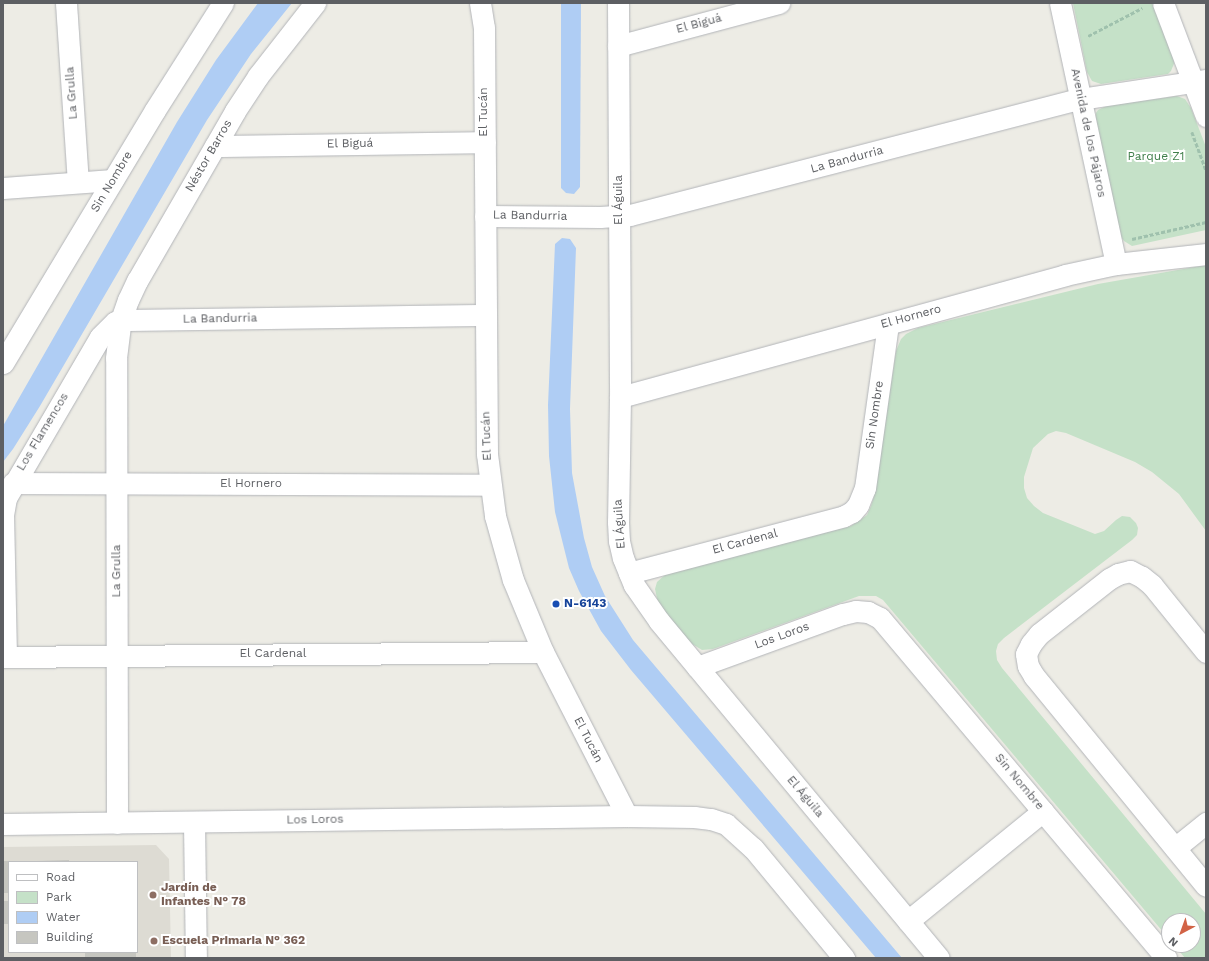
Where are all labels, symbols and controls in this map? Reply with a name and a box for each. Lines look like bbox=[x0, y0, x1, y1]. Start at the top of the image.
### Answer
street label: El Biguá bbox=[674, 11, 724, 37]
street label: La Grulla bbox=[63, 66, 81, 120]
street label: Avenida de los Pájaros bbox=[1067, 67, 1109, 199]
street label: El Tucán bbox=[477, 87, 491, 137]
street label: Néstor Barros bbox=[183, 117, 235, 195]
street label: El Biguá bbox=[326, 136, 374, 152]
street label: La Bandurria bbox=[809, 143, 885, 177]
street label: Sin Nombre bbox=[88, 149, 136, 215]
park label: Parque Z1 bbox=[1128, 150, 1184, 164]
street label: El Águila bbox=[612, 175, 626, 225]
street label: La Bandurria bbox=[492, 208, 568, 224]
street label: El Hornero bbox=[879, 302, 943, 332]
street label: La Bandurria bbox=[182, 311, 258, 327]
street label: Sin Nombre bbox=[863, 380, 887, 450]
street label: Los Flamencos bbox=[14, 390, 72, 474]
street label: El Tucán bbox=[479, 411, 495, 461]
street label: El Hornero bbox=[220, 477, 282, 491]
street label: El Águila bbox=[611, 498, 629, 550]
street label: El Cardenal bbox=[711, 526, 779, 558]
street label: La Grulla bbox=[110, 544, 124, 598]
place label: N-6143 bbox=[564, 597, 606, 611]
marker: N-6143 bbox=[551, 599, 561, 609]
street label: Los Loros bbox=[753, 619, 811, 653]
street label: El Cardenal bbox=[239, 647, 307, 661]
street label: El Tucán bbox=[570, 714, 606, 766]
street label: Sin Nombre bbox=[991, 751, 1047, 813]
street label: El Águila bbox=[783, 773, 827, 821]
street label: Los Loros bbox=[286, 812, 344, 828]
legend bbox=[8, 861, 138, 953]
text: Road bbox=[46, 870, 75, 884]
place label: Jardín de Infantes N° 78 bbox=[161, 881, 246, 909]
text: Park bbox=[46, 890, 72, 904]
marker: Jardín de Infantes N° 78 bbox=[148, 890, 158, 900]
text: Water bbox=[46, 910, 80, 924]
north arrow bbox=[1161, 913, 1201, 953]
text: Building bbox=[46, 930, 93, 944]
place label: Escuela Primaria N° 362 bbox=[162, 934, 305, 948]
text: N bbox=[1166, 934, 1181, 949]
marker: Escuela Primaria N° 362 bbox=[149, 936, 159, 946]

